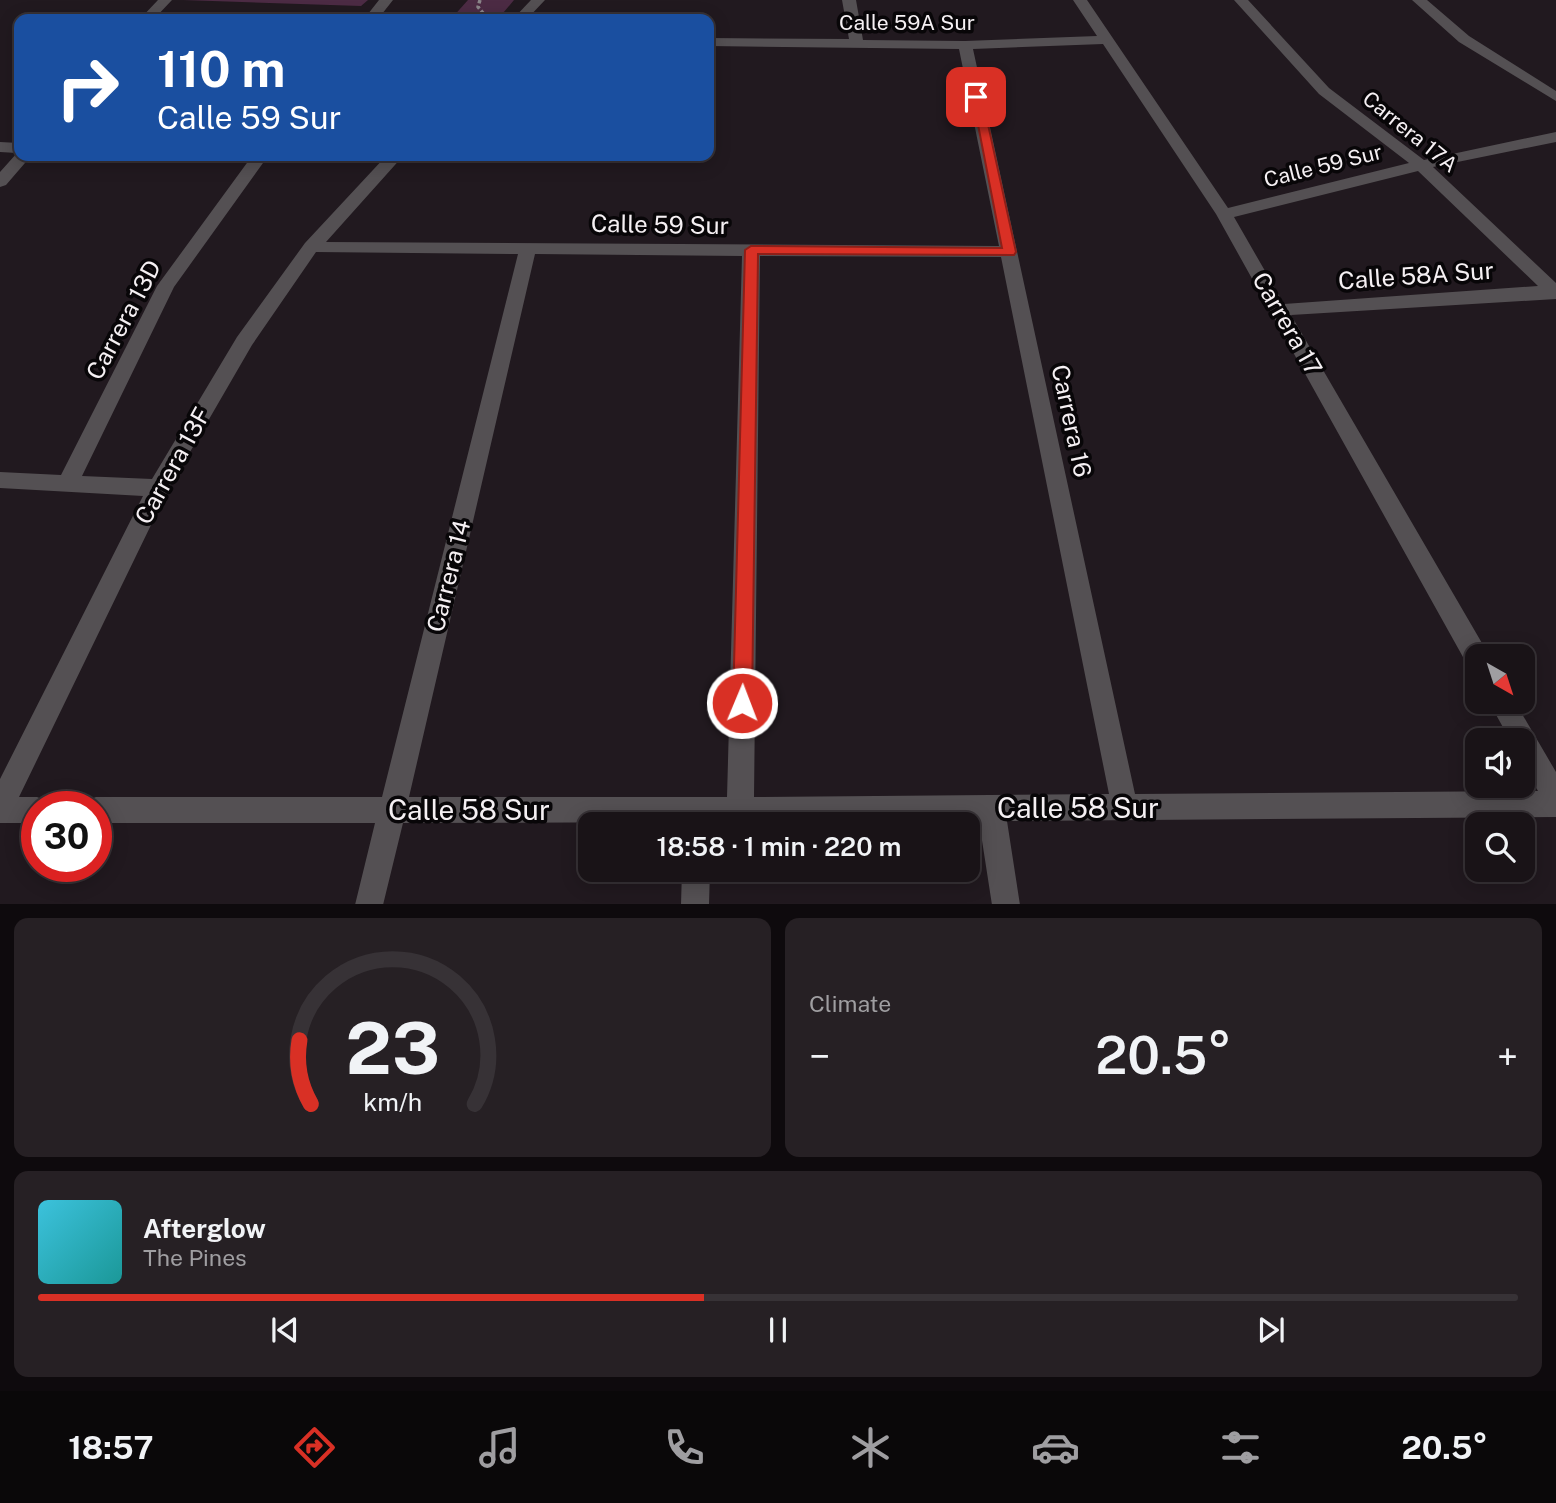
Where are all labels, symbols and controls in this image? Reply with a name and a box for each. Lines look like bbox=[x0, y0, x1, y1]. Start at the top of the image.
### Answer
street label: Calle 59A Sur bbox=[839, 10, 975, 35]
text: 110 m bbox=[157, 40, 285, 98]
icon: right bbox=[42, 42, 133, 133]
pin bbox=[946, 67, 1006, 127]
icon: arrive bbox=[957, 78, 995, 116]
street label: Carrera 17A bbox=[1358, 86, 1463, 177]
text: Calle 59 Sur bbox=[157, 99, 341, 136]
street label: Calle 59 Sur bbox=[1261, 139, 1385, 192]
street label: Calle 59 Sur bbox=[591, 209, 729, 239]
street label: Carrera 13D bbox=[80, 255, 166, 384]
street label: Calle 58A Sur bbox=[1337, 256, 1495, 294]
street label: Carrera 17 bbox=[1247, 267, 1329, 380]
street label: Carrera 16 bbox=[1046, 362, 1098, 480]
street label: Carrera 13F bbox=[129, 402, 216, 529]
street label: Carrera 14 bbox=[421, 517, 475, 635]
north arrow bbox=[1465, 644, 1535, 714]
map controls bbox=[1465, 644, 1535, 882]
position arrow bbox=[705, 666, 779, 740]
button: sound bbox=[1465, 728, 1535, 798]
speed limit sign: 30 bbox=[21, 791, 112, 882]
street label: Calle 58 Sur bbox=[997, 791, 1159, 824]
street label: Calle 58 Sur bbox=[388, 793, 550, 826]
button: search bbox=[1465, 812, 1535, 882]
text: 18:58 · 1 min · 220 m bbox=[656, 831, 902, 862]
text: Climate bbox=[809, 990, 891, 1017]
text: 23 bbox=[345, 1005, 440, 1090]
text: 20.5° bbox=[1095, 1025, 1232, 1086]
text: − bbox=[809, 1034, 830, 1079]
text: + bbox=[1497, 1034, 1518, 1079]
text: km/h bbox=[363, 1086, 422, 1116]
text: Afterglow bbox=[143, 1213, 266, 1244]
text: The Pines bbox=[143, 1244, 247, 1271]
icon: previous bbox=[266, 1311, 304, 1349]
icon: pause bbox=[759, 1311, 797, 1349]
icon: next bbox=[1252, 1311, 1290, 1349]
icon: directions bbox=[290, 1423, 339, 1472]
icon: music bbox=[475, 1423, 524, 1472]
icon: phone bbox=[660, 1423, 709, 1472]
icon: climate bbox=[846, 1423, 895, 1472]
icon: car bbox=[1031, 1423, 1080, 1472]
icon: filters bbox=[1216, 1423, 1265, 1472]
text: 18:57 bbox=[68, 1429, 154, 1466]
text: 20.5° bbox=[1401, 1429, 1488, 1466]

